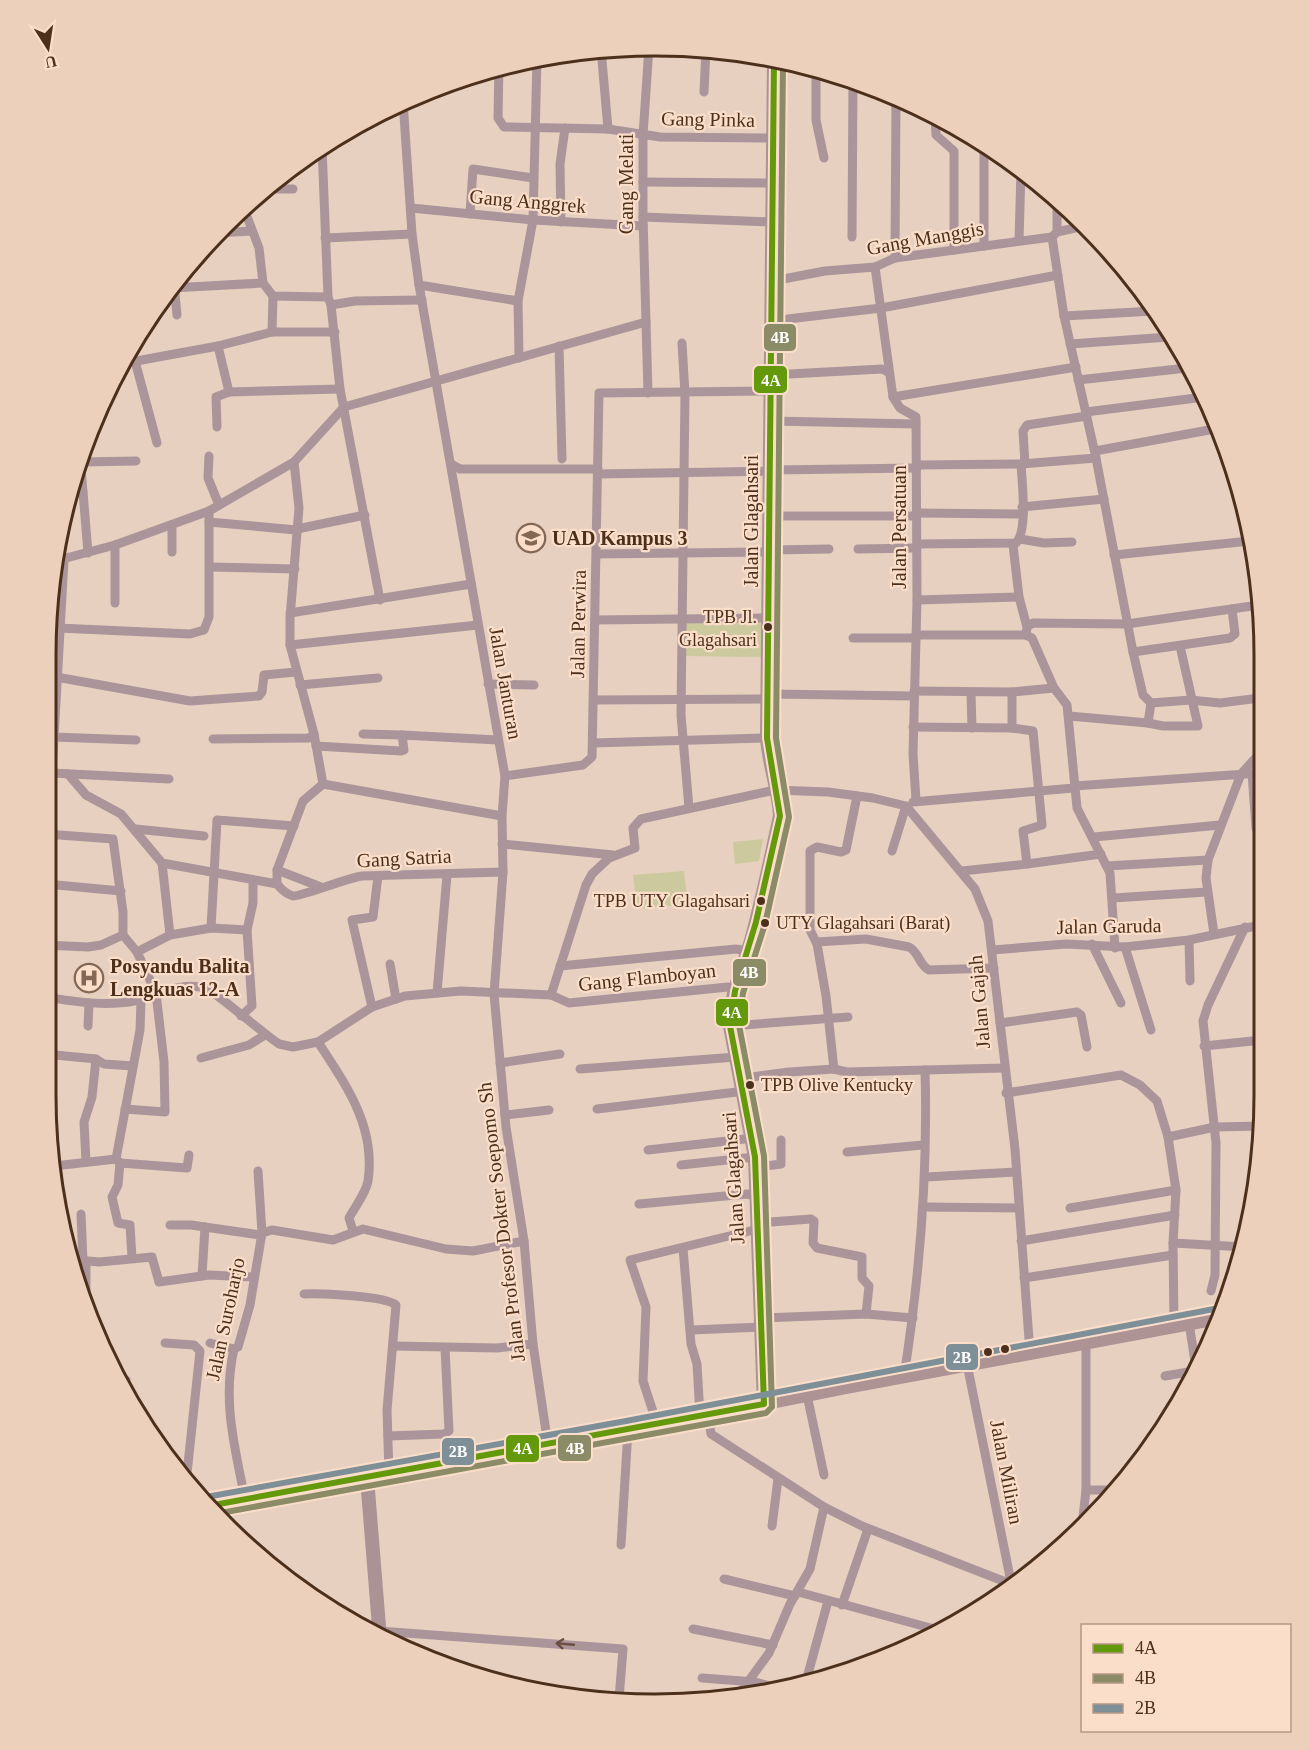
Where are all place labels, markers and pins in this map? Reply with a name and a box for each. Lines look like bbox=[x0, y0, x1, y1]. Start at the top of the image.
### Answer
school or university icon: UAD Kampus 3 bbox=[515, 522, 547, 554]
place label: UAD Kampus 3 bbox=[552, 527, 688, 550]
place label: TPB Jl. Glagahsari bbox=[679, 607, 757, 650]
marker: TPB Jl. Glagahsari bbox=[762, 621, 774, 633]
place label: TPB UTY Glagahsari bbox=[594, 891, 750, 911]
marker: TPB UTY Glagahsari bbox=[755, 895, 767, 907]
place label: UTY Glagahsari (Barat) bbox=[776, 913, 950, 934]
marker: UTY Glagahsari (Barat) bbox=[759, 917, 771, 929]
place label: Posyandu Balita Lengkuas 12-A bbox=[110, 955, 249, 1001]
hospital icon: Posyandu Balita Lengkuas 12-A bbox=[73, 962, 105, 994]
place label: TPB Olive Kentucky bbox=[761, 1075, 913, 1095]
marker: TPB Olive Kentucky bbox=[744, 1079, 756, 1091]
unlabelled marker bbox=[999, 1343, 1011, 1355]
unlabelled marker bbox=[982, 1346, 994, 1358]

